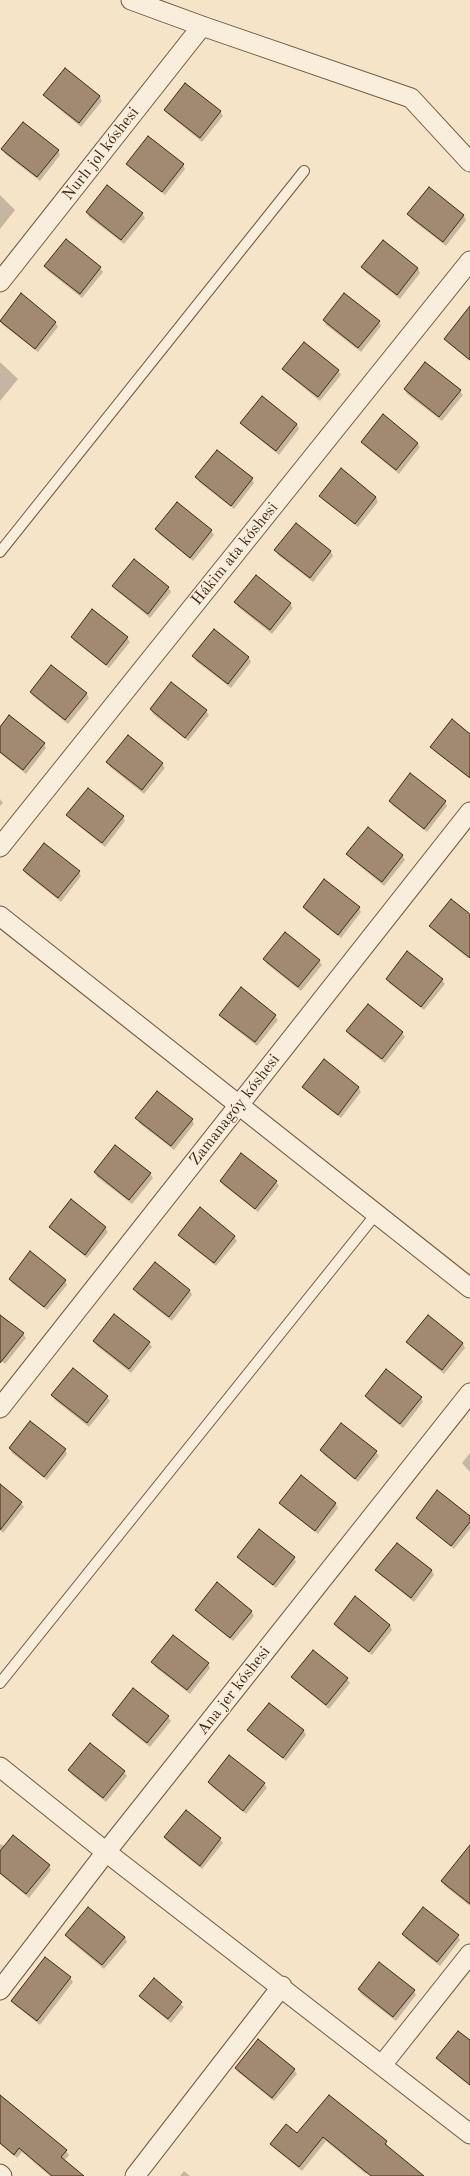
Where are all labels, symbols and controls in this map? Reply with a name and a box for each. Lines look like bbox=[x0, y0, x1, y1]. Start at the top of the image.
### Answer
street label: Nurlı jol kóshesi bbox=[59, 104, 143, 204]
street label: Hákim ata kóshesi bbox=[188, 499, 282, 609]
street label: Zamanagóy kóshesi bbox=[186, 1051, 284, 1169]
street label: Ana jer kóshesi bbox=[193, 1643, 275, 1739]

